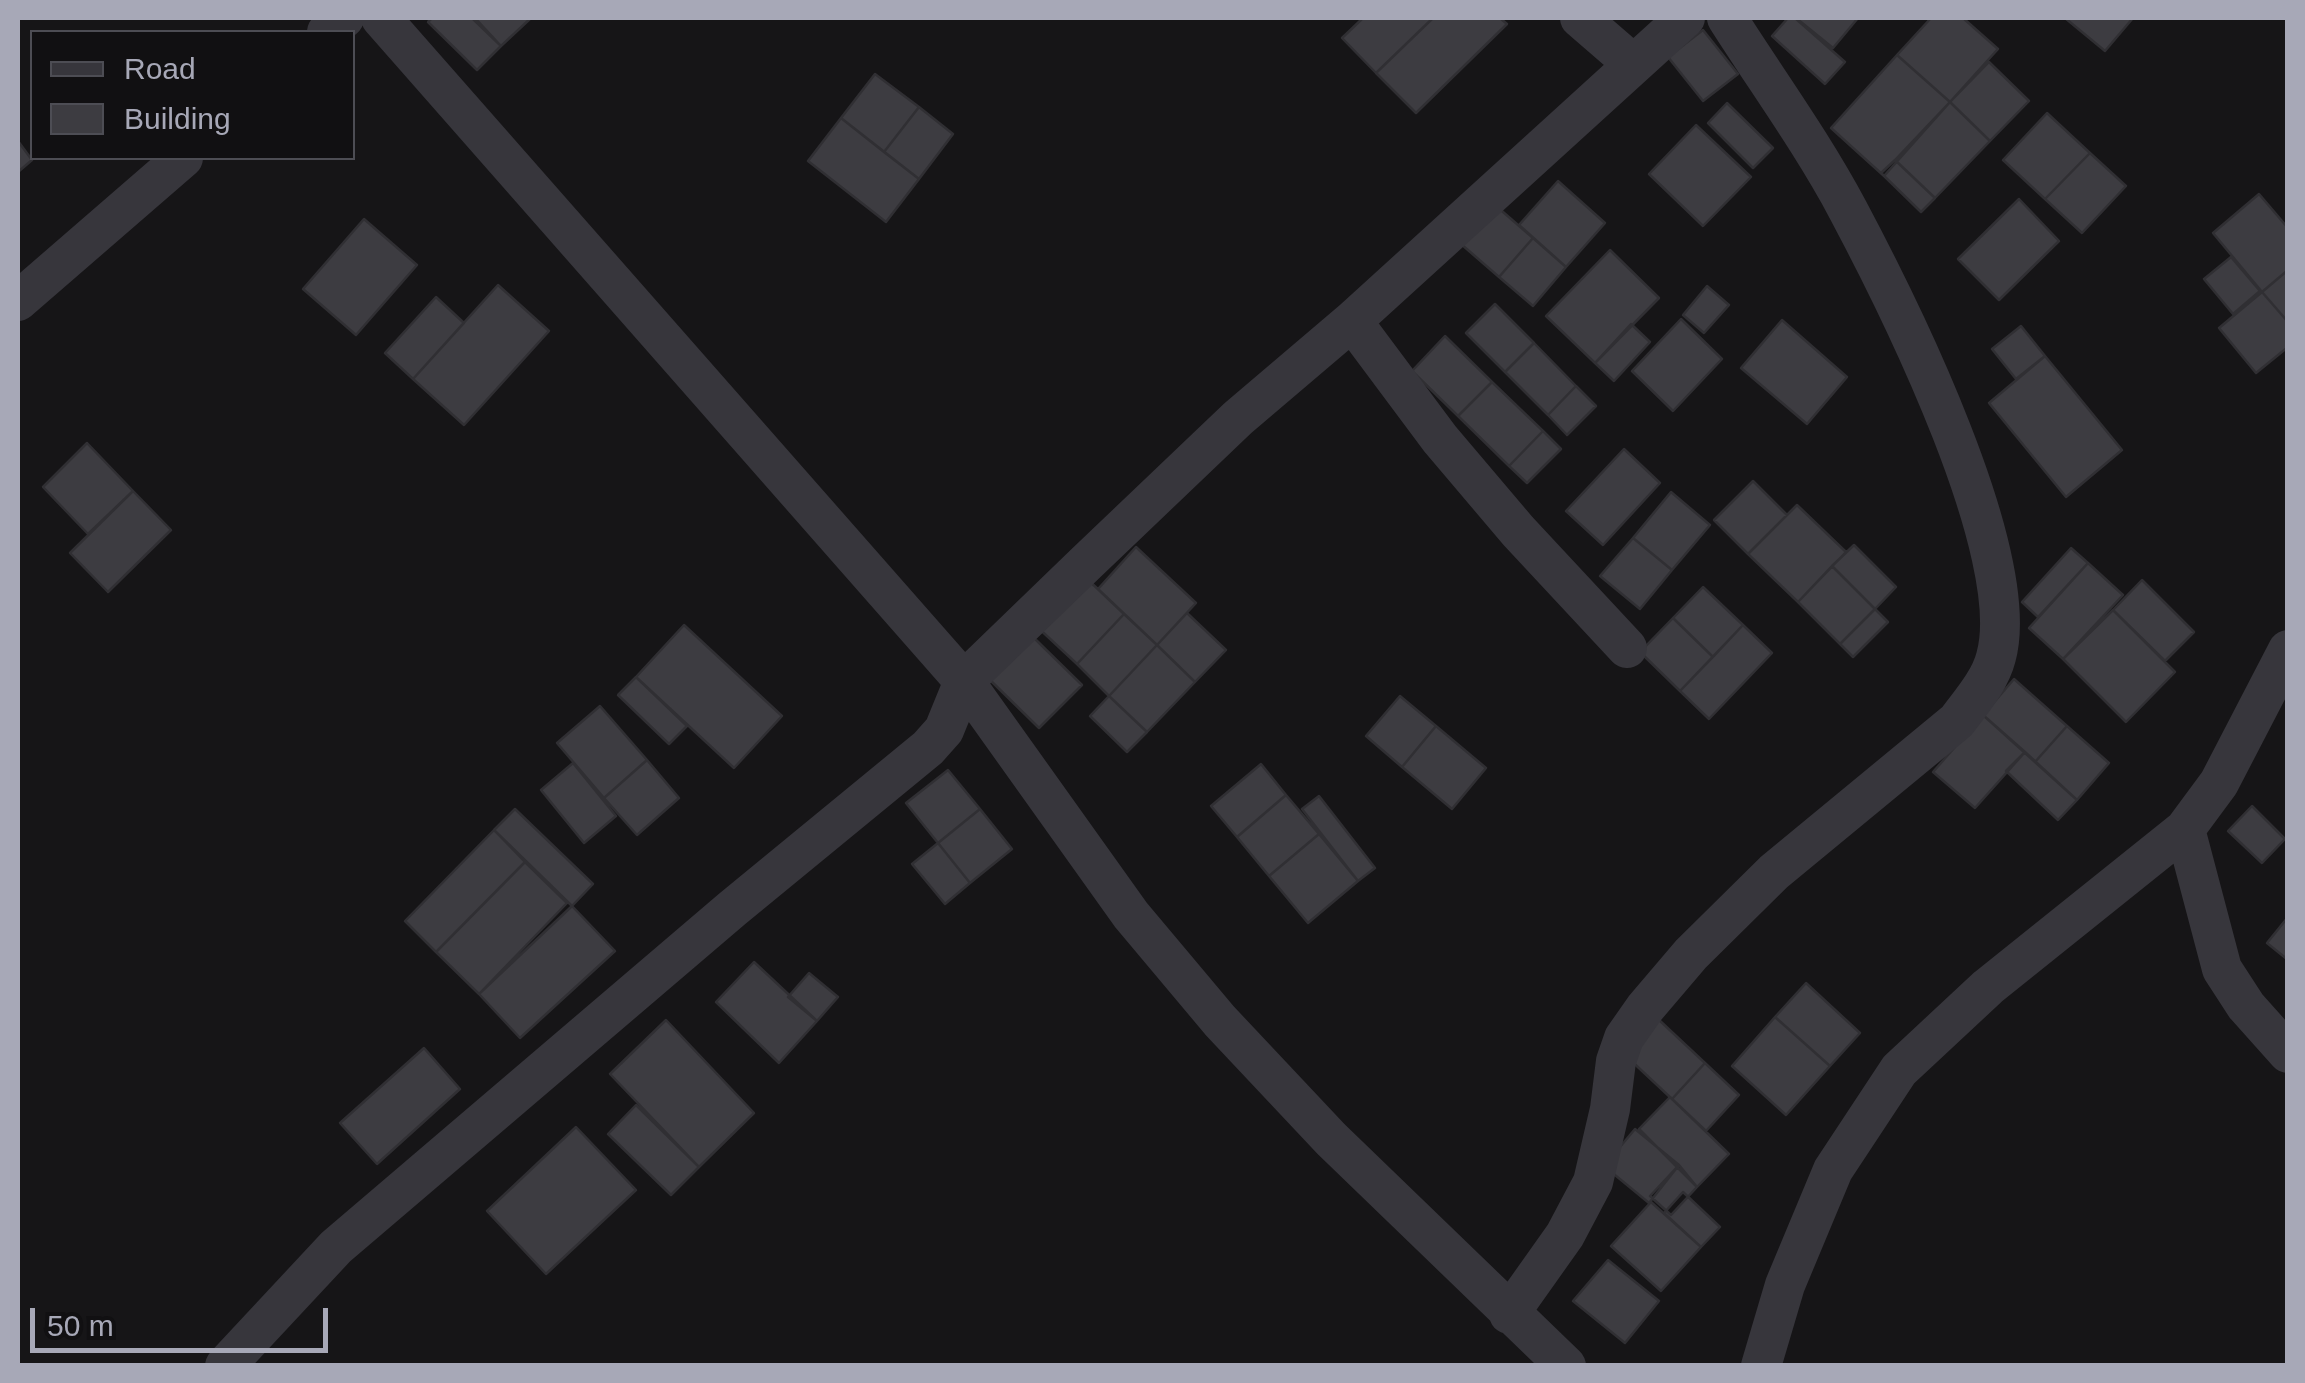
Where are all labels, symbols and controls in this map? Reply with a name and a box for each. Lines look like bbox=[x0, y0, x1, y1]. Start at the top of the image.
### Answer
legend bbox=[30, 30, 355, 160]
text: Road bbox=[124, 52, 196, 85]
text: Building bbox=[124, 102, 231, 135]
scale bar bbox=[35, 1288, 332, 1350]
text: 50 m bbox=[47, 1309, 114, 1342]

